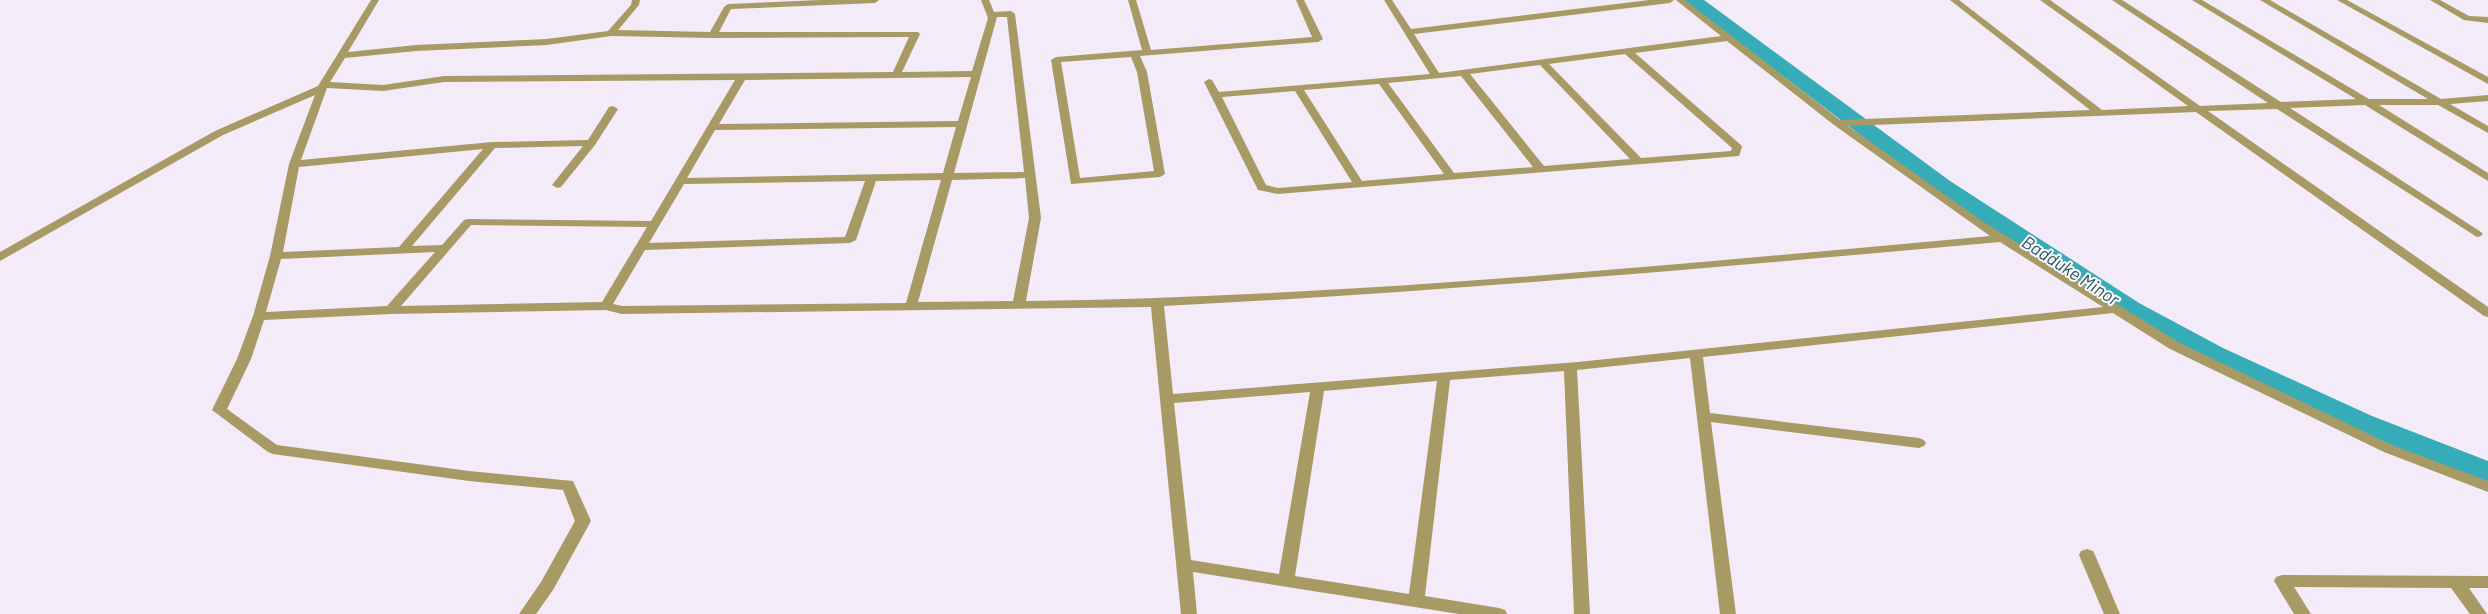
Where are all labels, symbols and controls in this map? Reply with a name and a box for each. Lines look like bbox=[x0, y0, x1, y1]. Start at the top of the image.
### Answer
water label: Badduke Minor bbox=[2018, 230, 2124, 310]

